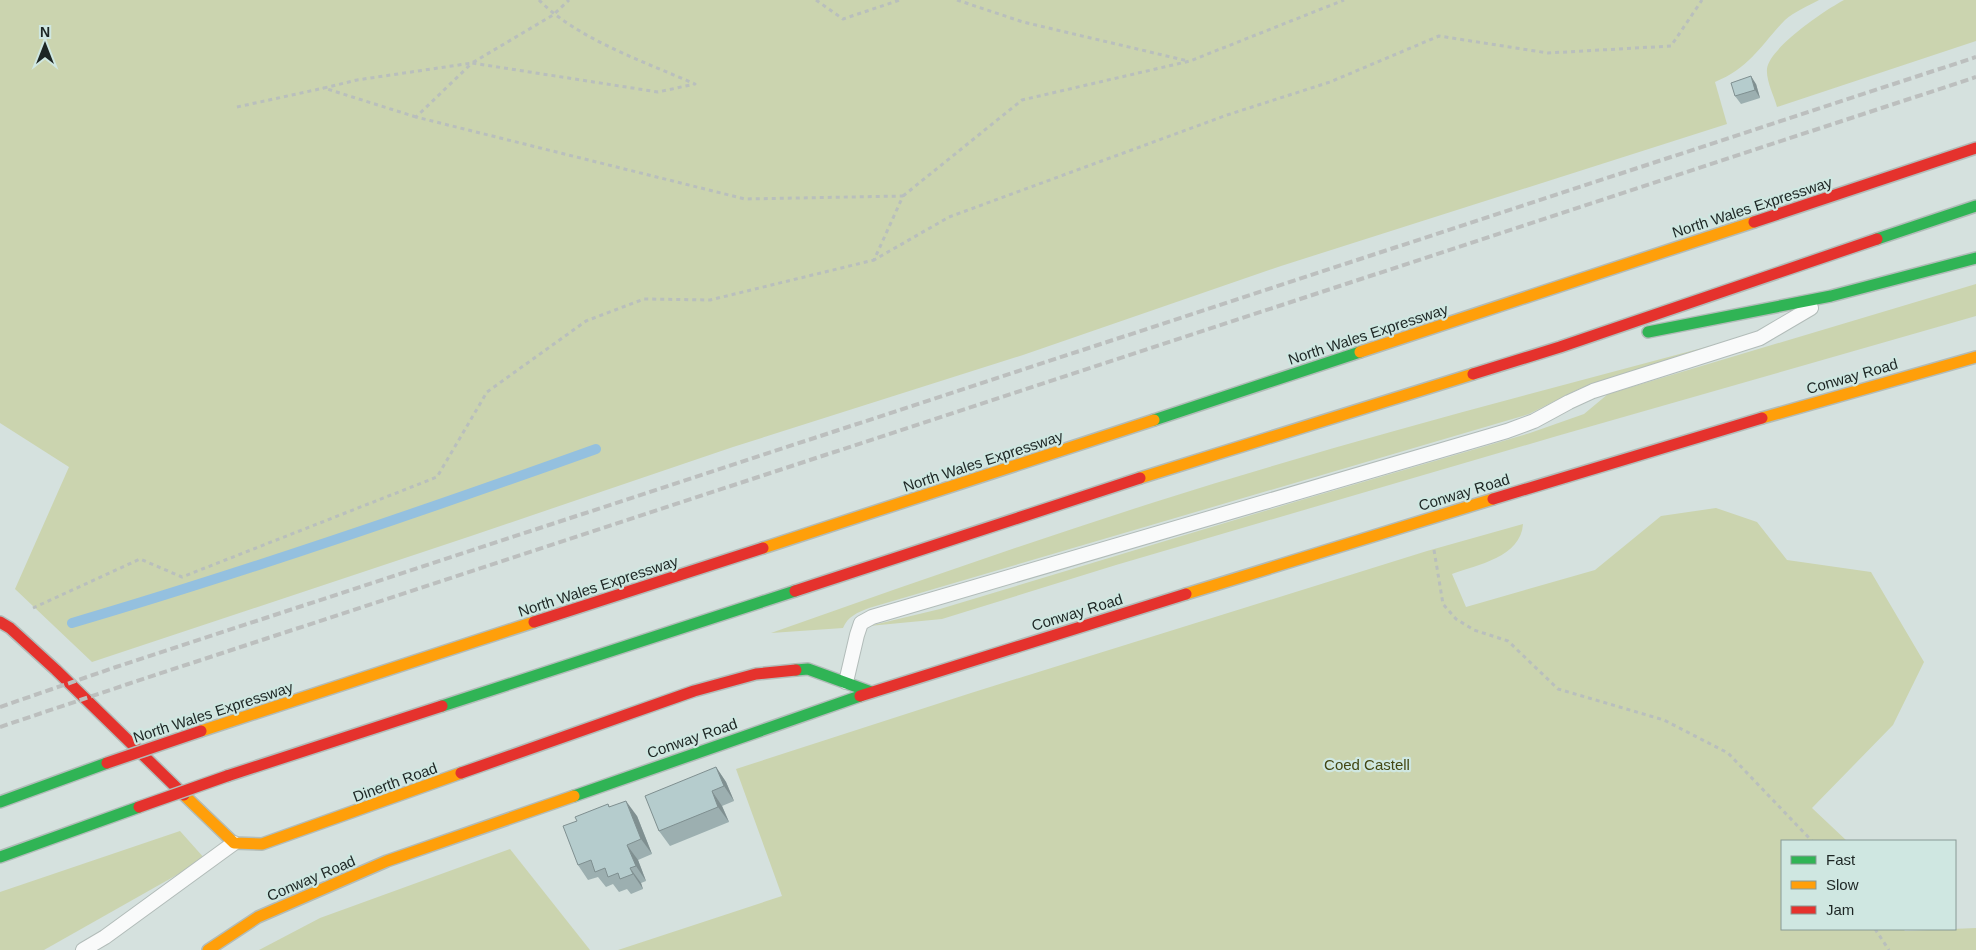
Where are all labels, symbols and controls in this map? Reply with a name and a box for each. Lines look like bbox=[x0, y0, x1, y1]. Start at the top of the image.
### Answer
north arrow bbox=[20, 20, 70, 70]
text: N bbox=[40, 24, 50, 40]
street label: North Wales Expressway bbox=[1670, 173, 1835, 241]
street label: North Wales Expressway bbox=[1286, 300, 1451, 368]
street label: Conway Road bbox=[1804, 355, 1900, 397]
street label: North Wales Expressway bbox=[901, 427, 1066, 495]
street label: Conway Road bbox=[1416, 470, 1512, 514]
street label: North Wales Expressway bbox=[516, 552, 681, 620]
street label: Conway Road bbox=[1029, 590, 1125, 634]
street label: North Wales Expressway bbox=[131, 678, 296, 746]
street label: Conway Road bbox=[645, 715, 739, 761]
park label: Coed Castell bbox=[1324, 756, 1410, 773]
street label: Dinerth Road bbox=[351, 759, 439, 805]
legend bbox=[1781, 840, 1956, 930]
text: Fast bbox=[1826, 851, 1856, 868]
street label: Conway Road bbox=[264, 852, 358, 904]
text: Slow bbox=[1826, 876, 1859, 893]
text: Jam bbox=[1826, 901, 1854, 918]

